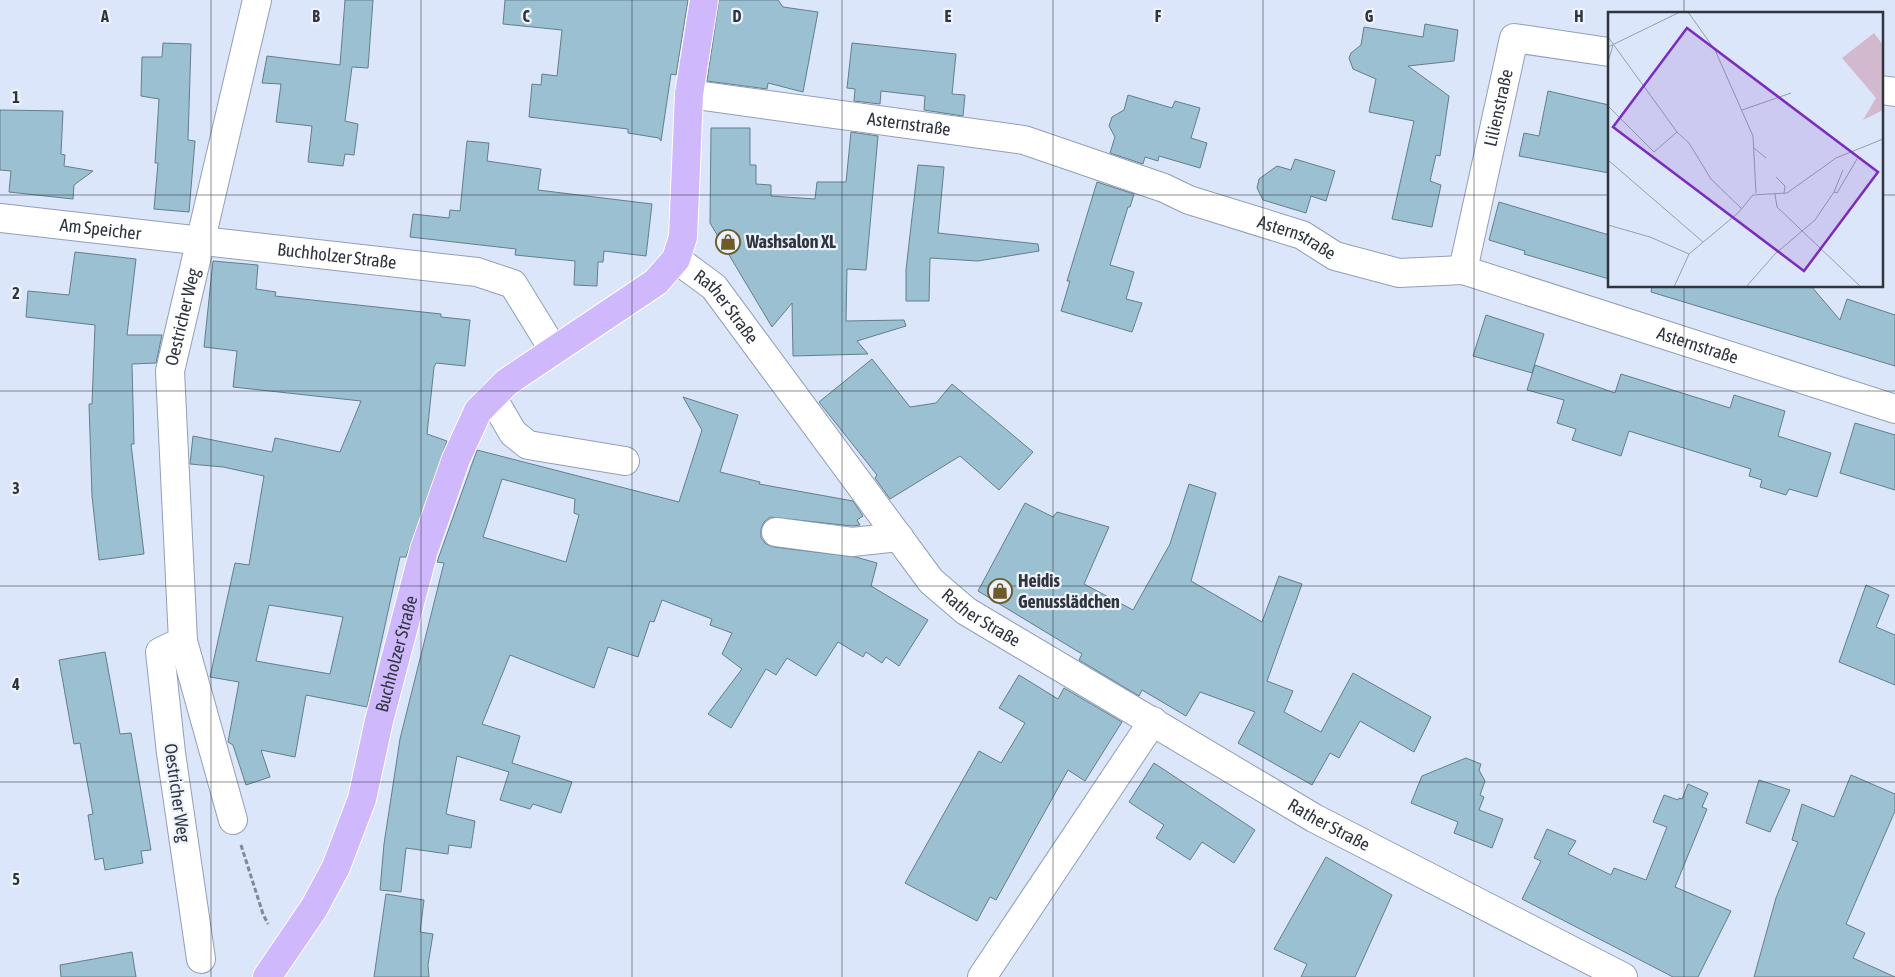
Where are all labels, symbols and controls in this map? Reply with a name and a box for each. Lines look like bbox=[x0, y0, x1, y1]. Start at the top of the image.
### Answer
text: A bbox=[100, 7, 109, 25]
text: B bbox=[312, 7, 320, 25]
text: C bbox=[522, 7, 530, 25]
text: D bbox=[733, 7, 742, 25]
text: E bbox=[945, 7, 952, 25]
text: F bbox=[1155, 7, 1162, 25]
text: G bbox=[1365, 7, 1374, 25]
text: H bbox=[1574, 7, 1584, 25]
inset map bbox=[1608, 12, 1882, 288]
street label: Lilienstraße bbox=[1479, 67, 1517, 148]
text: 1 bbox=[12, 88, 20, 106]
street label: Asternstraße bbox=[866, 108, 952, 140]
street label: Asternstraße bbox=[1255, 211, 1340, 264]
street label: Am Speicher bbox=[59, 214, 143, 244]
shop icon: Washsalon XL bbox=[715, 229, 741, 255]
place label: Washsalon XL bbox=[745, 231, 836, 252]
street label: Buchholzer Straße bbox=[276, 238, 398, 273]
street label: Rather Straße bbox=[690, 265, 763, 347]
street label: Oestricher Weg bbox=[161, 266, 204, 368]
text: 2 bbox=[12, 284, 20, 302]
street label: Asternstraße bbox=[1655, 322, 1741, 368]
text: 3 bbox=[12, 479, 20, 497]
place label: Heidis Genusslädchen bbox=[1018, 570, 1120, 612]
shop icon: Heidis Genusslädchen bbox=[987, 578, 1013, 604]
street label: Rather Straße bbox=[938, 584, 1024, 651]
street label: Buchholzer Straße bbox=[371, 593, 422, 714]
text: 4 bbox=[11, 675, 20, 693]
street label: Oestricher Weg bbox=[160, 742, 195, 844]
street label: Rather Straße bbox=[1284, 794, 1374, 855]
text: 5 bbox=[12, 870, 20, 888]

